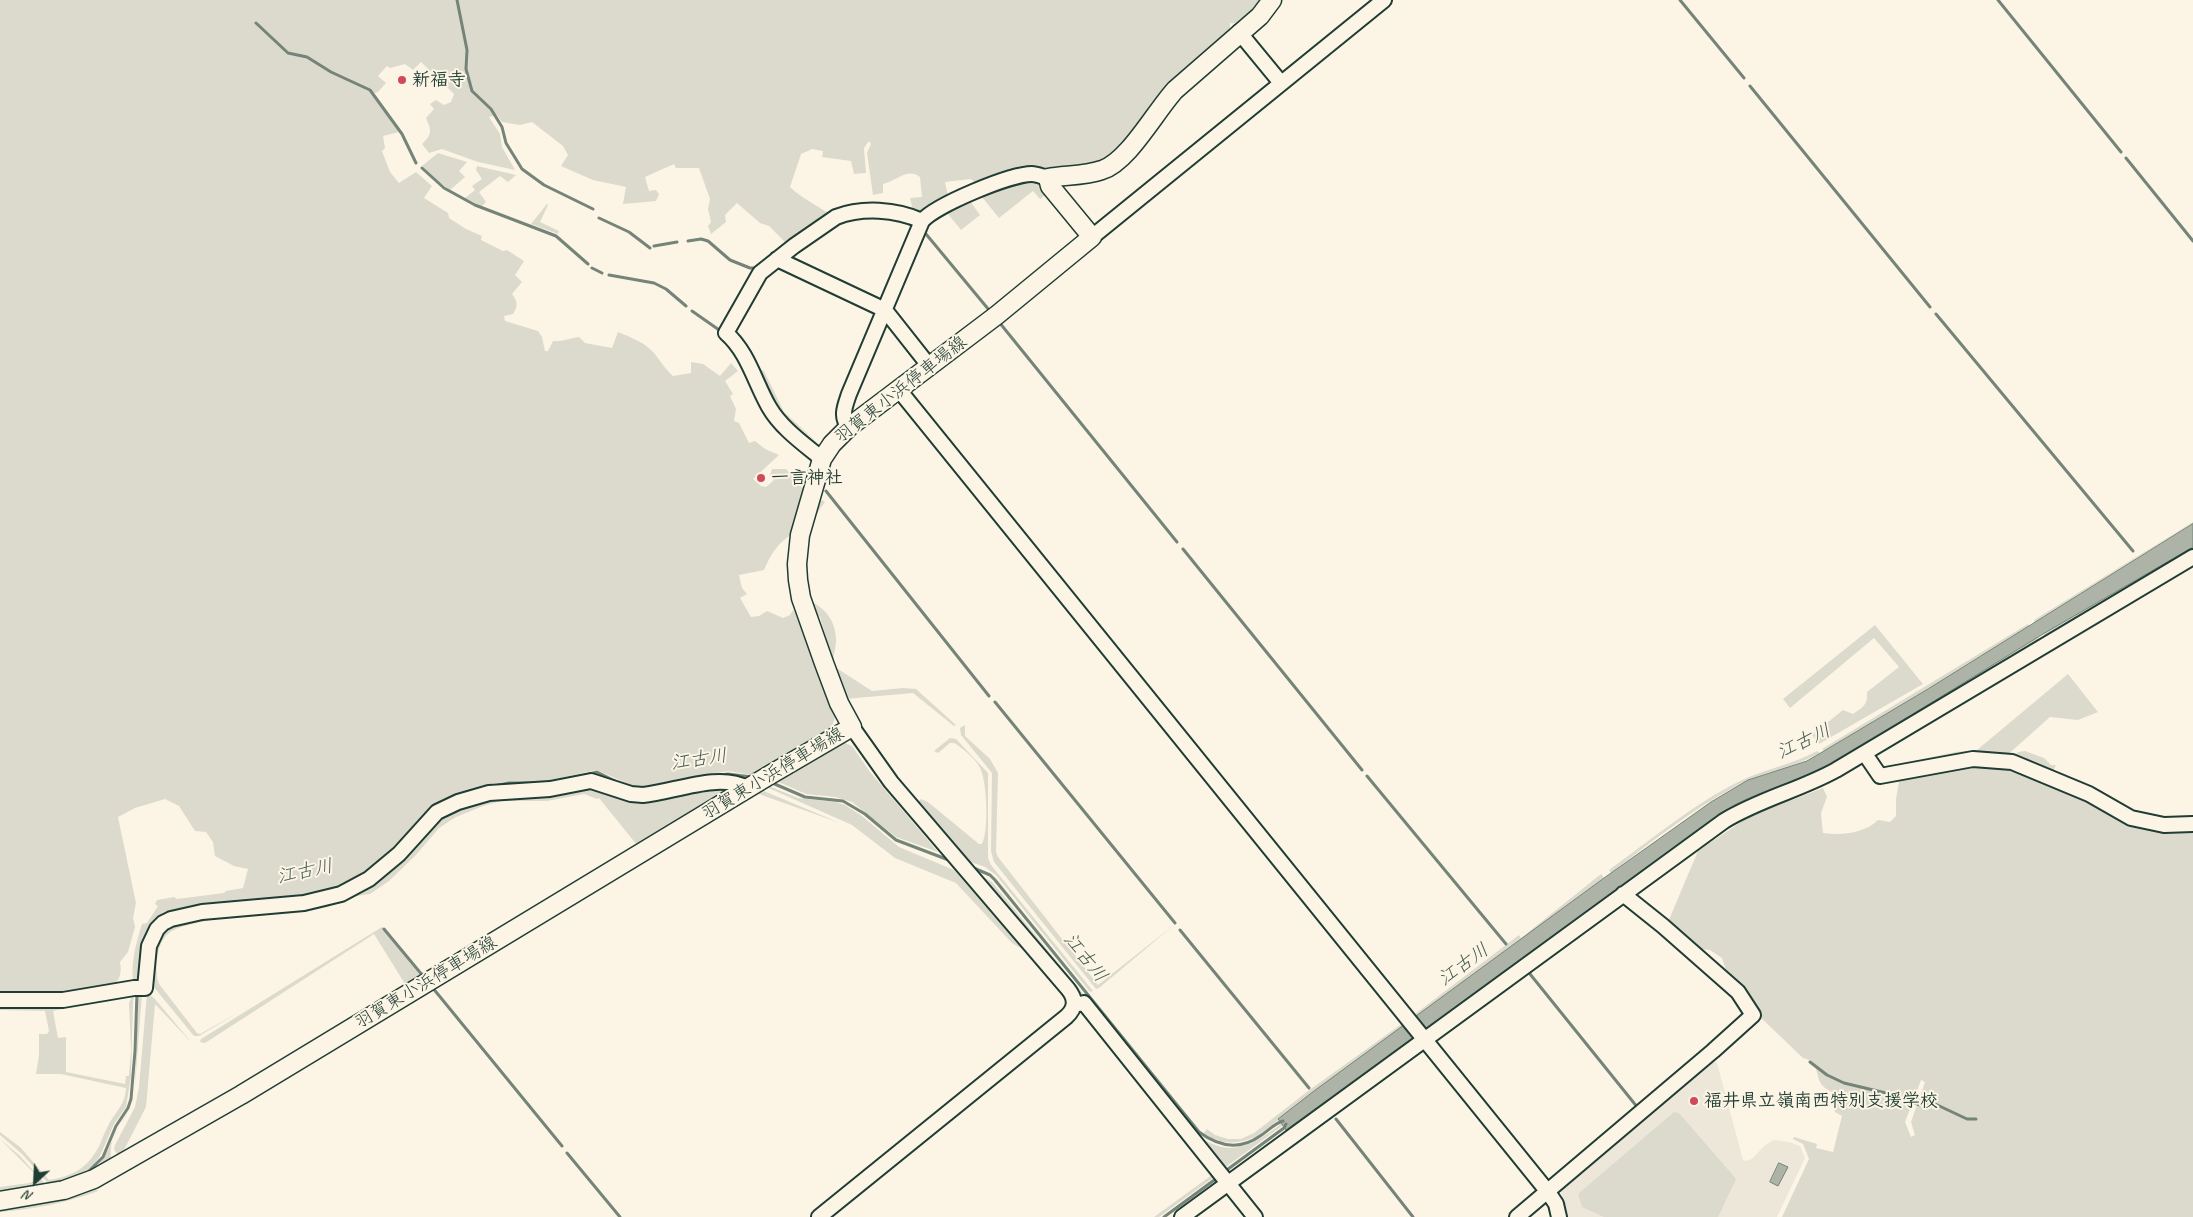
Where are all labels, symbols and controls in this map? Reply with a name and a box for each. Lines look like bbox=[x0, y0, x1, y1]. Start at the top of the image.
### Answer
place label: 新福寺 bbox=[412, 69, 466, 91]
marker: 新福寺 bbox=[396, 74, 408, 86]
street label: 羽賀東小浜停車場線 bbox=[831, 332, 971, 448]
place label: 一言神社 bbox=[771, 467, 843, 489]
marker: 一言神社 bbox=[755, 472, 767, 484]
water label: 江古川 bbox=[1773, 720, 1835, 764]
street label: 羽賀東小浜停車場線 bbox=[698, 723, 848, 825]
water label: 江古川 bbox=[669, 745, 729, 775]
water label: 江古川 bbox=[275, 855, 335, 889]
water label: 江古川 bbox=[1058, 929, 1112, 987]
street label: 羽賀東小浜停車場線 bbox=[351, 932, 501, 1034]
water label: 江古川 bbox=[1434, 939, 1494, 991]
place label: 福井県立嶺南西特別支援学校 bbox=[1704, 1090, 1938, 1112]
marker: 福井県立嶺南西特別支援学校 bbox=[1688, 1095, 1700, 1107]
north arrow bbox=[10, 1157, 60, 1207]
text: N bbox=[21, 1187, 36, 1206]

